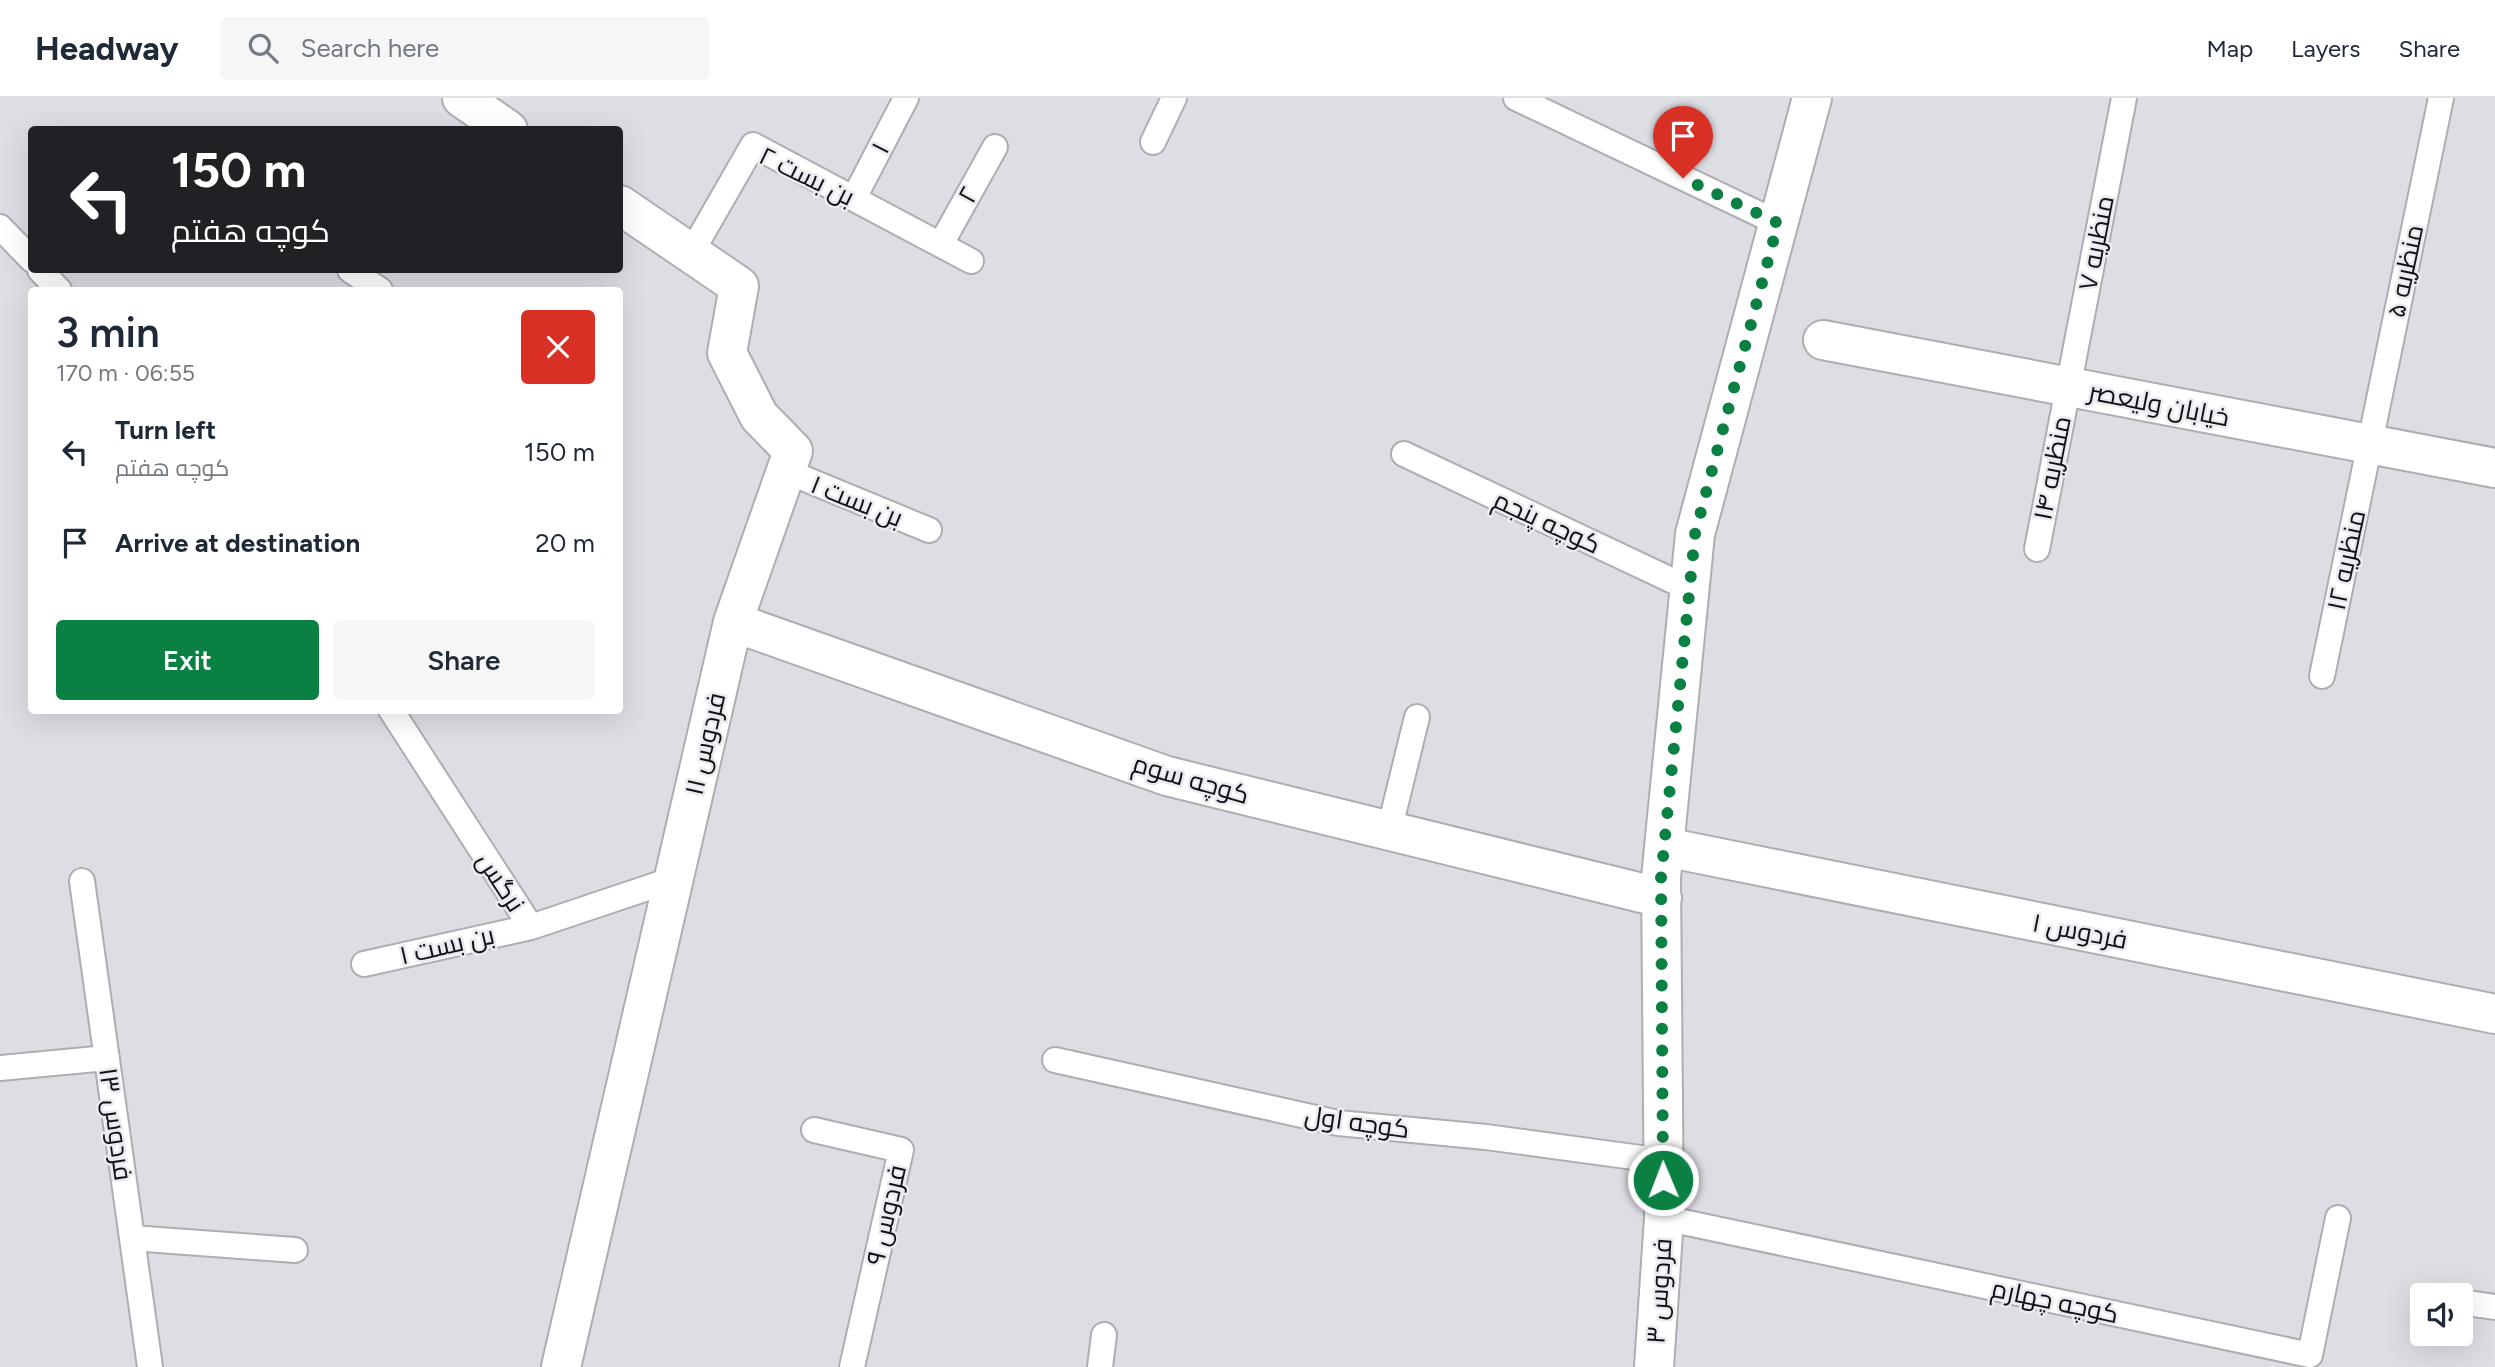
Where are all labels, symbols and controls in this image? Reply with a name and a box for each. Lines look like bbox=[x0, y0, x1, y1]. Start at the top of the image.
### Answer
search box bbox=[220, 17, 710, 80]
text: Headway bbox=[35, 29, 178, 68]
icon: search bbox=[244, 29, 282, 67]
text: Search here bbox=[300, 32, 439, 64]
text: Map bbox=[2206, 34, 2253, 63]
text: Layers bbox=[2291, 34, 2360, 63]
text: Share bbox=[2398, 34, 2460, 63]
pin bbox=[1653, 106, 1713, 178]
icon: arrive bbox=[1664, 117, 1702, 155]
street label: ۱ bbox=[864, 137, 896, 159]
street label: بن بست ۲ bbox=[754, 139, 860, 213]
text: 150 m bbox=[171, 140, 306, 199]
icon: left bbox=[56, 154, 147, 245]
street label: ۲ bbox=[951, 181, 985, 209]
street label: منظریه ۷ bbox=[2071, 193, 2121, 293]
text: کوچه هفتم bbox=[171, 212, 330, 250]
street label: منظریه ۵ bbox=[2380, 222, 2430, 320]
text: 3 min bbox=[56, 307, 160, 358]
button: close bbox=[521, 310, 595, 384]
text: 170 m · 06:55 bbox=[56, 359, 195, 387]
street label: خیابان ولیعصر bbox=[2084, 374, 2232, 433]
street label: منظریه ۱۴ bbox=[2026, 413, 2078, 523]
text: Turn left bbox=[115, 414, 216, 446]
icon: left bbox=[56, 433, 94, 471]
text: 150 m bbox=[524, 436, 595, 468]
text: کوچه هفتم bbox=[115, 454, 229, 482]
street label: بن بست ۱ bbox=[806, 468, 908, 534]
street label: کوچه پنجم bbox=[1487, 483, 1606, 563]
street label: منظریه ۱۲ bbox=[2320, 507, 2372, 613]
icon: arrive bbox=[56, 524, 94, 562]
text: Arrive at destination bbox=[115, 527, 360, 559]
text: 20 m bbox=[535, 527, 595, 559]
button: Exit bbox=[56, 620, 319, 700]
button: Share bbox=[333, 620, 595, 700]
street label: فردوس ۱۱ bbox=[678, 690, 732, 798]
street label: کوچه سوم bbox=[1128, 747, 1253, 813]
street label: نرگس bbox=[470, 846, 532, 918]
street label: فردوس ۱ bbox=[2030, 906, 2130, 956]
street label: بن بست ۱ bbox=[396, 919, 498, 971]
street label: فردوس ۱۳ bbox=[92, 1065, 140, 1183]
street label: کوچه اول bbox=[1302, 1099, 1412, 1146]
position arrow bbox=[1626, 1143, 1700, 1217]
street label: فردوس ۹ bbox=[859, 1162, 913, 1268]
street label: فردوس ۳ bbox=[1639, 1237, 1679, 1345]
street label: کوچه چهارم bbox=[1988, 1272, 2122, 1332]
map controls bbox=[2410, 1283, 2473, 1346]
button: sound bbox=[2410, 1283, 2473, 1346]

